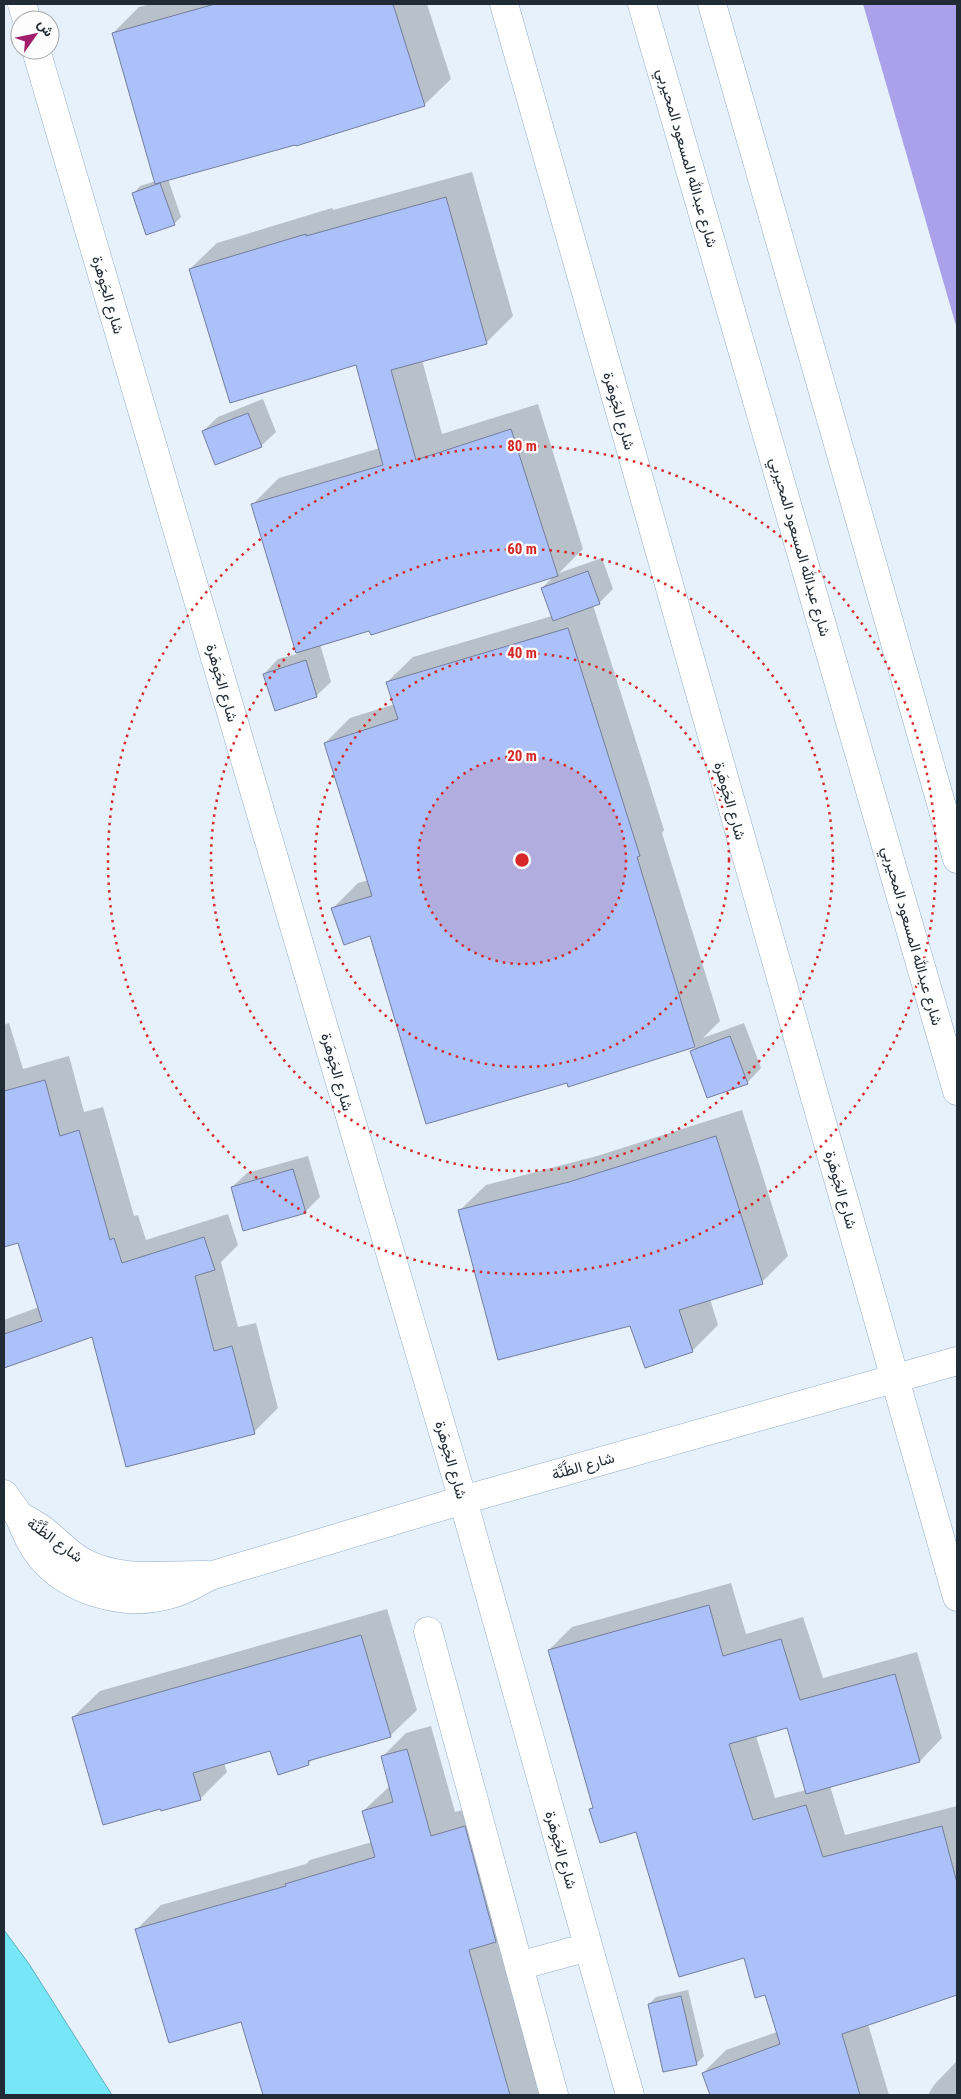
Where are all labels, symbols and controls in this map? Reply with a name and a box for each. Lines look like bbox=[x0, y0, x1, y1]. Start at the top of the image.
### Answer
north arrow bbox=[10, 10, 60, 60]
text: ش bbox=[34, 17, 57, 40]
street label: شارع عبدالله المسعود المحيربي bbox=[649, 66, 721, 251]
street label: شارع الجَوهَرة bbox=[86, 254, 128, 337]
street label: شارع الجَوهَرة bbox=[597, 370, 639, 453]
text: 80 m bbox=[507, 437, 537, 455]
street label: شارع عبدالله المسعود المحيربي bbox=[762, 455, 834, 640]
text: 60 m bbox=[507, 540, 537, 558]
street label: شارع الجَوهَرة bbox=[200, 642, 242, 725]
text: 40 m bbox=[507, 644, 537, 662]
text: 20 m bbox=[507, 747, 537, 765]
street label: شارع الجَوهَرة bbox=[708, 760, 750, 843]
street label: شارع عبدالله المسعود المحيربي bbox=[874, 844, 946, 1029]
centre of rings bbox=[513, 851, 531, 869]
street label: شارع الجَوهَرة bbox=[315, 1031, 357, 1114]
street label: شارع الجَوهَرة bbox=[819, 1149, 861, 1232]
street label: شارع الجَوهَرة bbox=[429, 1419, 471, 1502]
street label: شارع الظَّنَّة bbox=[549, 1447, 617, 1485]
street label: شارع الظَّنَّة bbox=[22, 1512, 88, 1568]
street label: شارع الجَوهَرة bbox=[539, 1809, 581, 1892]

